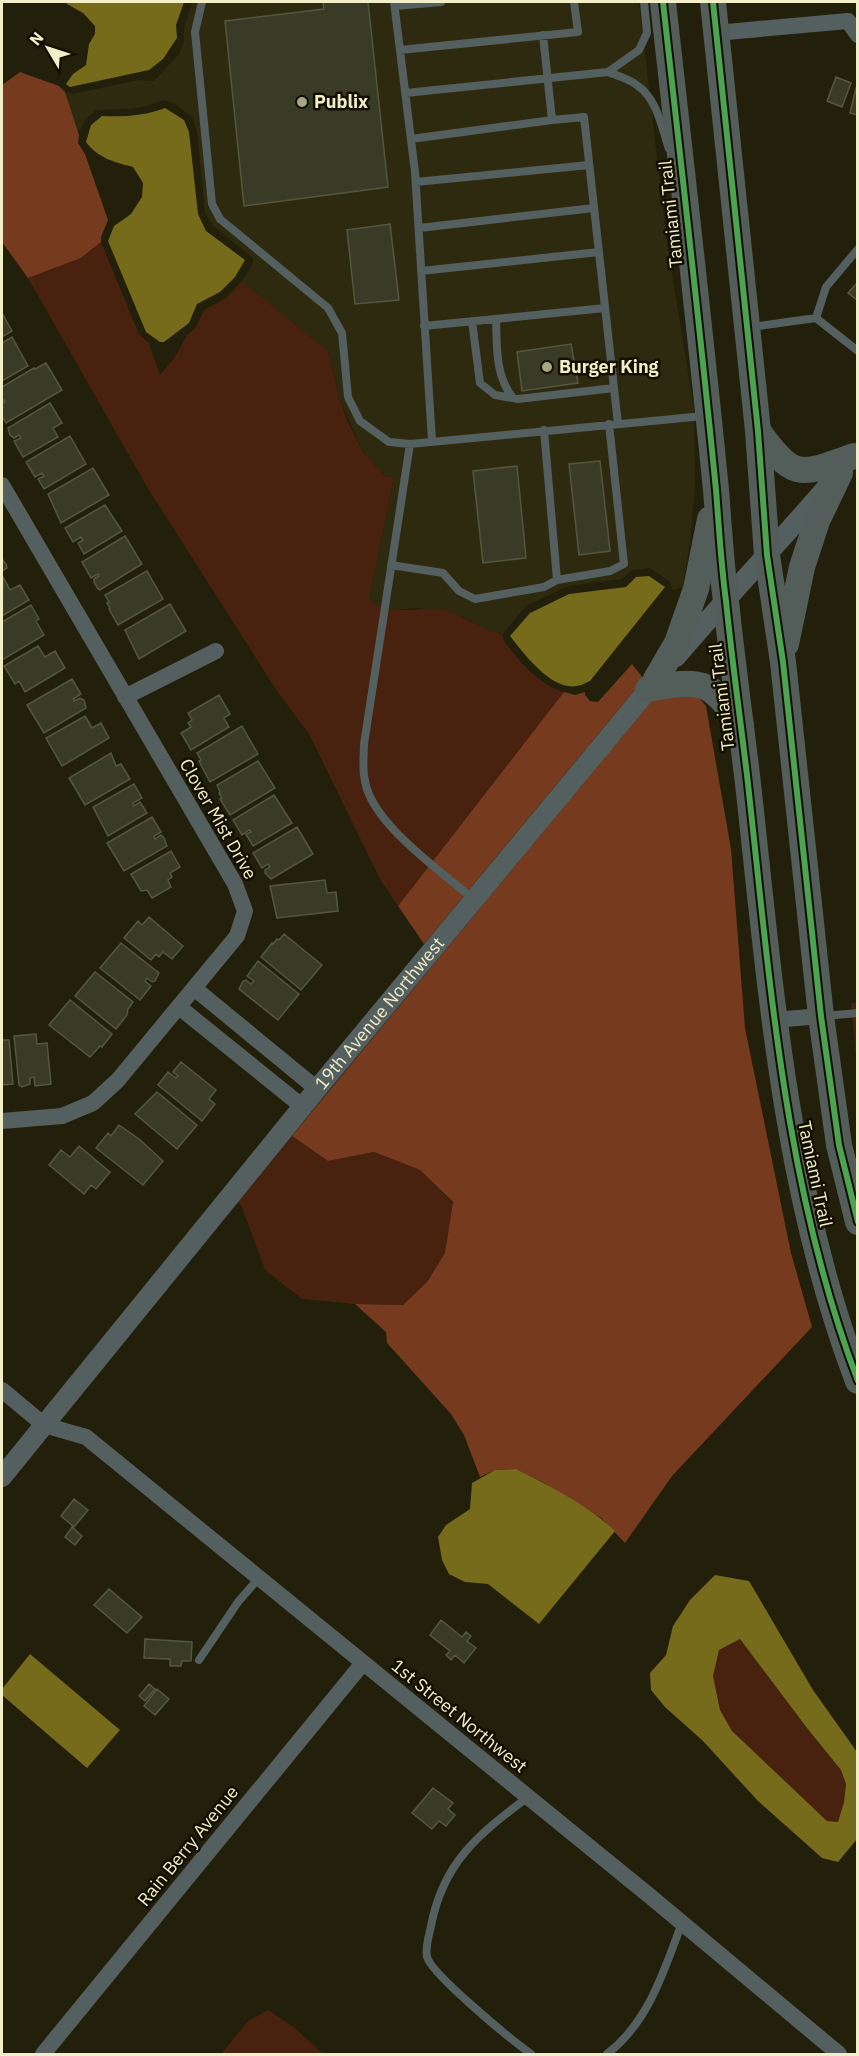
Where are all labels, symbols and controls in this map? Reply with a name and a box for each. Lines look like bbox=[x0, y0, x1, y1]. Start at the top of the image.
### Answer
north arrow bbox=[18, 18, 78, 78]
text: N bbox=[25, 28, 48, 49]
place label: Publix bbox=[314, 90, 368, 113]
marker: Publix bbox=[295, 95, 309, 109]
street label: Tamiami Trail bbox=[653, 159, 688, 269]
place label: Burger King bbox=[559, 355, 659, 378]
marker: Burger King bbox=[540, 360, 554, 374]
street label: Tamiami Trail bbox=[703, 642, 739, 752]
street label: Clover Mist Drive bbox=[175, 754, 262, 883]
street label: 19th Avenue Northwest bbox=[309, 932, 449, 1094]
street label: Tamiami Trail bbox=[793, 1119, 838, 1229]
street label: 1st Street Northwest bbox=[387, 1654, 532, 1777]
street label: Rain Berry Avenue bbox=[132, 1781, 243, 1911]

